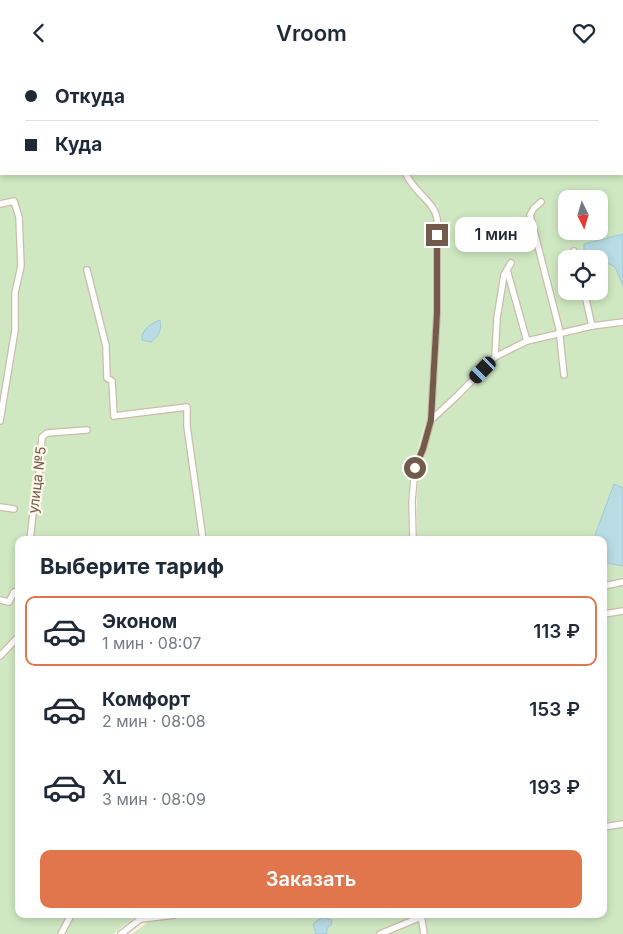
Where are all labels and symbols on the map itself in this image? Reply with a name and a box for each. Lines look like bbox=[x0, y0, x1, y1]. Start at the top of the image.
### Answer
north arrow bbox=[558, 190, 608, 240]
callout: 1 мин bbox=[454, 217, 537, 253]
route end bbox=[426, 224, 448, 246]
car bbox=[467, 354, 498, 386]
street label: улица №5 bbox=[24, 445, 49, 514]
route start bbox=[404, 457, 426, 479]

